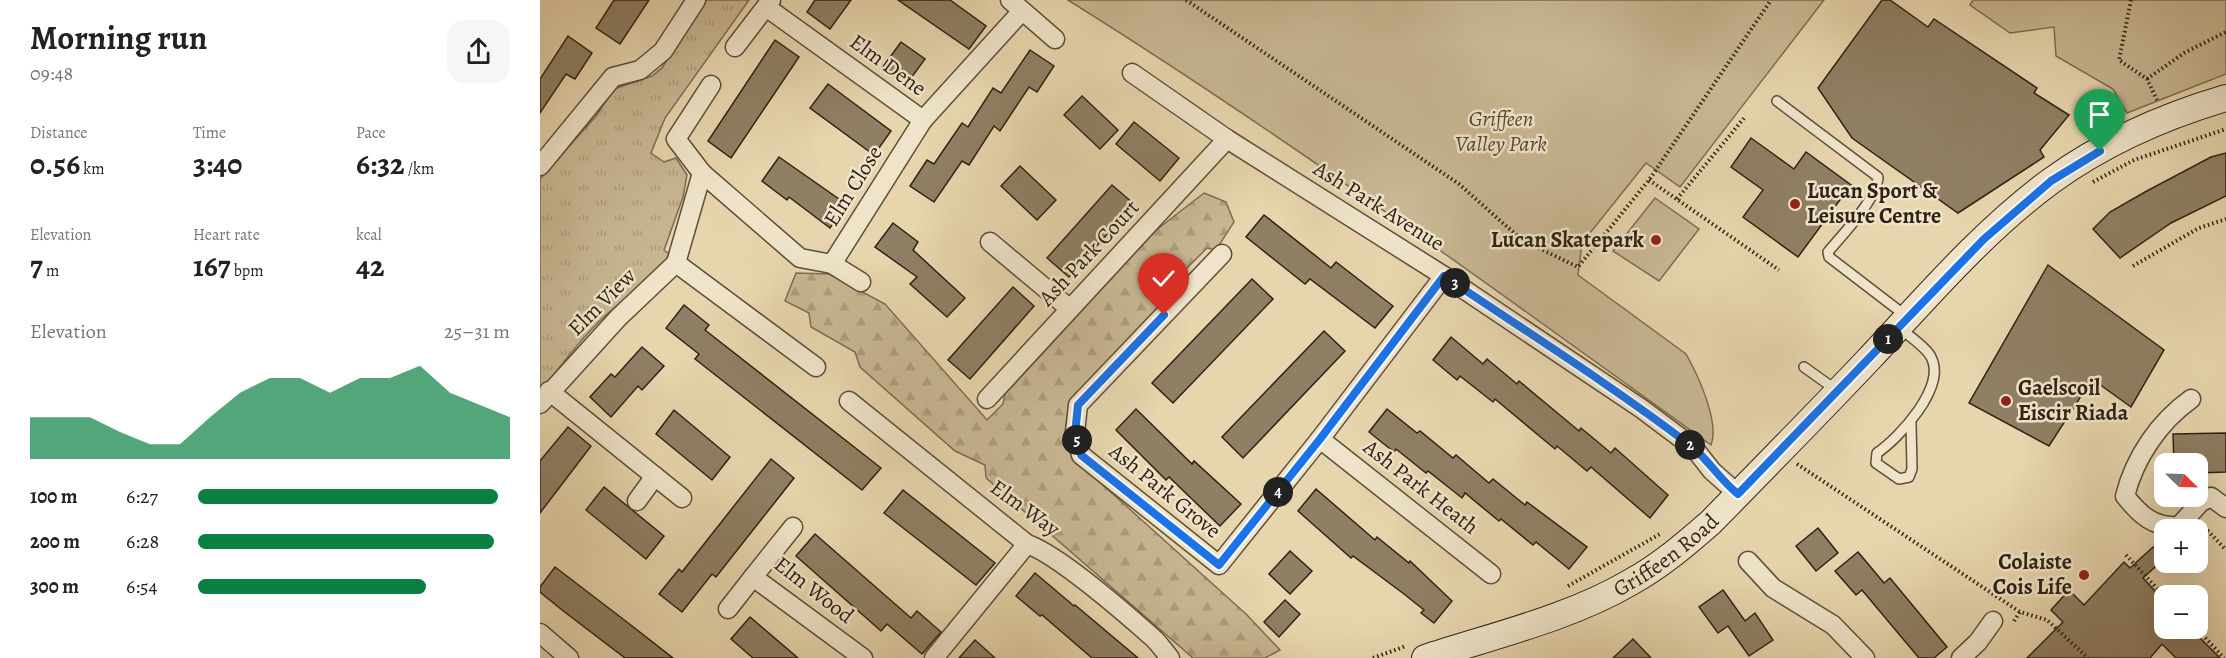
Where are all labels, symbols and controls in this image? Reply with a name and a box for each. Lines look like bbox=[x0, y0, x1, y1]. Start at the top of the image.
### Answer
text: Morning run bbox=[30, 15, 207, 60]
button: share bbox=[447, 20, 510, 83]
street label: Elm Dene bbox=[843, 27, 933, 103]
text: 09:48 bbox=[30, 60, 73, 87]
pin bbox=[2074, 89, 2125, 151]
icon: arrive bbox=[2083, 98, 2116, 131]
park label: Griffeen Valley Park bbox=[1455, 104, 1547, 159]
text: Distance bbox=[30, 122, 87, 144]
text: Time bbox=[193, 122, 226, 144]
text: Pace bbox=[356, 122, 386, 144]
street label: Elm Close bbox=[816, 140, 890, 232]
text: 0.56 bbox=[30, 144, 80, 184]
text: 3:40 bbox=[193, 144, 242, 184]
text: 6:32 bbox=[356, 144, 405, 184]
street label: Ash Park Avenue bbox=[1307, 153, 1450, 258]
text: km bbox=[80, 158, 105, 180]
text: /km bbox=[405, 158, 434, 180]
place label: Lucan Sport & Leisure Centre bbox=[1807, 176, 1941, 231]
street label: Ash Park Court bbox=[1031, 193, 1146, 313]
marker: Lucan Sport & Leisure Centre bbox=[1788, 197, 1802, 211]
text: Elevation bbox=[30, 224, 91, 246]
text: Heart rate bbox=[193, 224, 260, 246]
text: kcal bbox=[356, 224, 382, 246]
place label: Lucan Skatepark bbox=[1491, 225, 1645, 255]
marker: Lucan Skatepark bbox=[1649, 233, 1663, 247]
text: 7 bbox=[30, 246, 43, 286]
text: 167 bbox=[193, 246, 231, 286]
text: 42 bbox=[356, 246, 385, 286]
pin bbox=[1138, 253, 1189, 315]
text: m bbox=[43, 260, 59, 282]
text: bpm bbox=[231, 260, 264, 282]
street label: Elm View bbox=[561, 261, 643, 343]
icon: check bbox=[1147, 262, 1180, 295]
pin: 3 bbox=[1440, 268, 1470, 298]
text: 3 bbox=[1452, 272, 1458, 294]
text: Elevation bbox=[30, 318, 107, 345]
text: 25–31 m bbox=[444, 318, 510, 345]
pin: 1 bbox=[1873, 324, 1903, 354]
text: 1 bbox=[1885, 328, 1891, 350]
place label: Gaelscoil Eiscir Riada bbox=[2018, 373, 2129, 428]
marker: Gaelscoil Eiscir Riada bbox=[1999, 394, 2013, 408]
pin: 5 bbox=[1062, 425, 1092, 455]
text: 5 bbox=[1074, 429, 1080, 451]
pin: 2 bbox=[1675, 430, 1705, 460]
street label: Ash Park Heath bbox=[1356, 432, 1485, 542]
text: 2 bbox=[1686, 434, 1694, 456]
street label: Ash Park Grove bbox=[1102, 436, 1227, 545]
north arrow bbox=[2154, 453, 2208, 507]
map controls bbox=[2154, 453, 2208, 639]
street label: Elm Way bbox=[984, 473, 1066, 544]
pin: 4 bbox=[1263, 477, 1293, 507]
text: 4 bbox=[1274, 481, 1282, 503]
text: 100 m bbox=[30, 483, 78, 510]
text: 6:27 bbox=[126, 483, 158, 510]
street label: Griffeen Road bbox=[1608, 507, 1726, 604]
button: + bbox=[2154, 519, 2208, 573]
text: 200 m bbox=[30, 528, 80, 555]
text: 6:28 bbox=[126, 528, 159, 555]
place label: Colaiste Cois Life bbox=[1993, 547, 2072, 602]
street label: Elm Wood bbox=[768, 549, 860, 631]
marker: Colaiste Cois Life bbox=[2077, 568, 2091, 582]
text: 300 m bbox=[30, 573, 79, 600]
text: 6:54 bbox=[126, 573, 158, 600]
button: − bbox=[2154, 585, 2208, 639]

